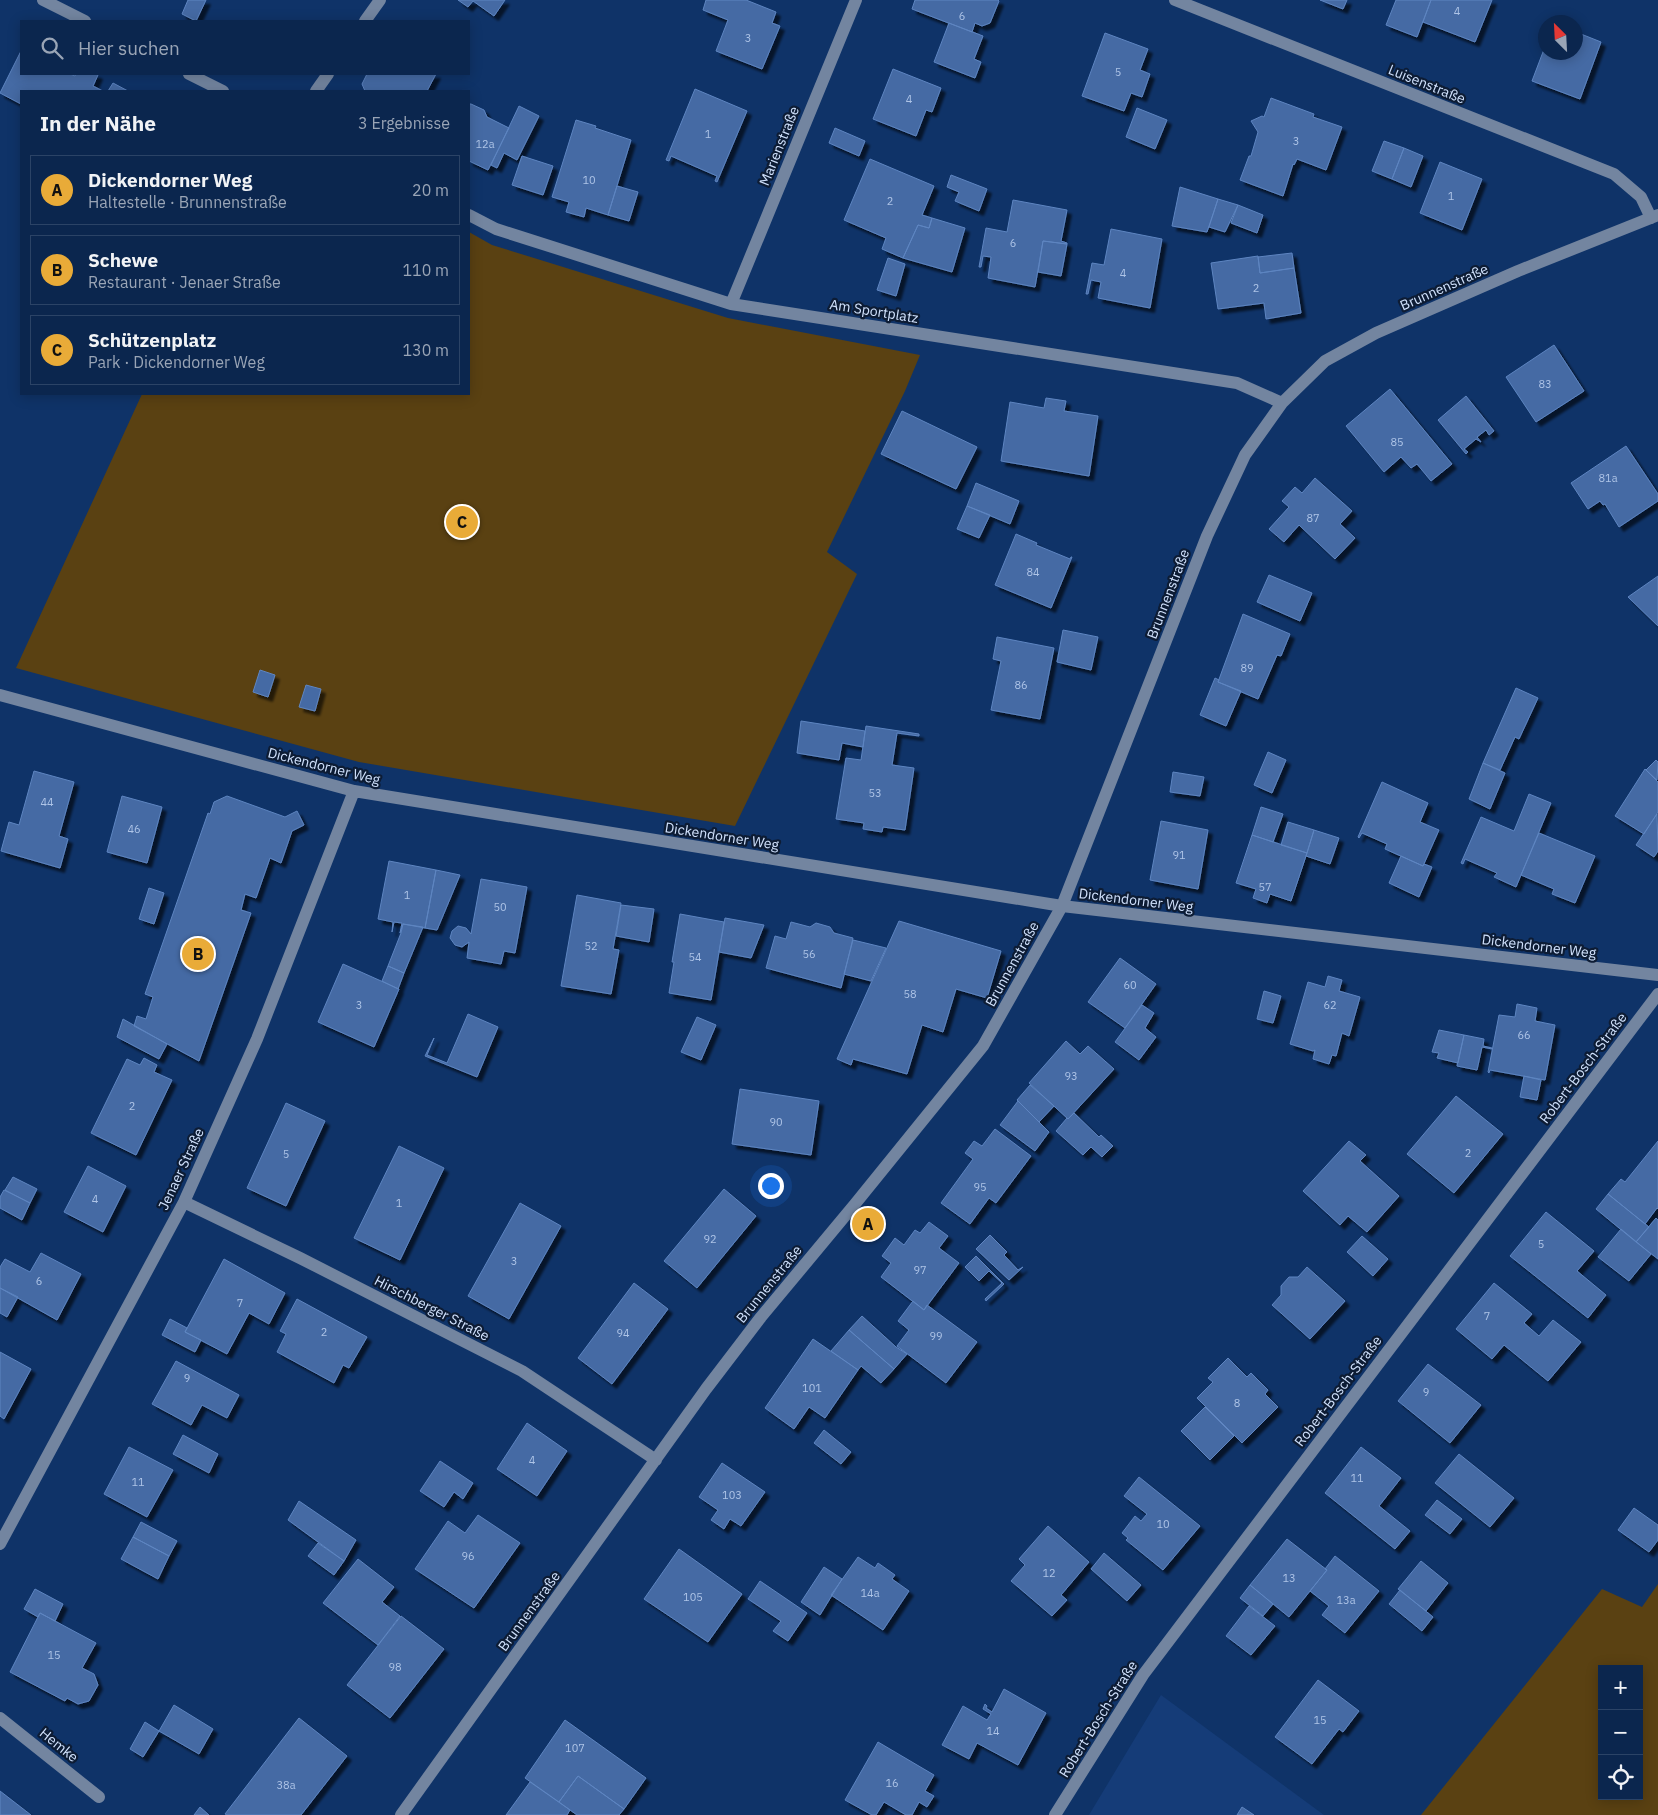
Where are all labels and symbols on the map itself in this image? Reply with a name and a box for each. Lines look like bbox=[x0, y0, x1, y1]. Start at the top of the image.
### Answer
house number: 4 bbox=[1454, 4, 1461, 18]
house number: 6 bbox=[959, 9, 965, 23]
north arrow bbox=[1538, 15, 1583, 60]
house number: 3 bbox=[745, 31, 751, 45]
street label: Luisenstraße bbox=[1386, 60, 1468, 108]
house number: 5 bbox=[1115, 65, 1121, 79]
house number: 4 bbox=[906, 92, 913, 106]
street label: Marienstraße bbox=[755, 103, 803, 188]
house number: 1 bbox=[705, 127, 712, 141]
house number: 3 bbox=[1293, 134, 1299, 148]
house number: 12a bbox=[475, 137, 495, 151]
house number: 10 bbox=[582, 173, 596, 187]
house number: 1 bbox=[1448, 189, 1455, 203]
house number: 2 bbox=[887, 194, 893, 208]
house number: 6 bbox=[1010, 236, 1016, 250]
street label: Brunnenstraße bbox=[1397, 259, 1491, 314]
house number: 4 bbox=[1120, 266, 1127, 280]
house number: 2 bbox=[1253, 281, 1259, 295]
street label: Am Sportplatz bbox=[828, 295, 920, 327]
house number: 83 bbox=[1538, 377, 1552, 391]
house number: 85 bbox=[1390, 435, 1404, 449]
house number: 81a bbox=[1598, 471, 1618, 485]
pin: C bbox=[446, 503, 478, 541]
house number: 87 bbox=[1306, 511, 1320, 525]
street label: Brunnenstraße bbox=[1143, 546, 1193, 641]
house number: 84 bbox=[1026, 565, 1040, 579]
house number: 89 bbox=[1240, 661, 1254, 675]
house number: 86 bbox=[1014, 678, 1028, 692]
street label: Dickendorner Weg bbox=[266, 743, 383, 789]
house number: 53 bbox=[868, 786, 882, 800]
house number: 44 bbox=[40, 795, 54, 809]
street label: Dickendorner Weg bbox=[664, 818, 781, 854]
house number: 46 bbox=[127, 822, 141, 836]
house number: 91 bbox=[1172, 848, 1186, 862]
house number: 57 bbox=[1258, 880, 1272, 894]
street label: Dickendorner Weg bbox=[1078, 884, 1195, 916]
house number: 1 bbox=[404, 888, 411, 902]
house number: 50 bbox=[493, 900, 507, 914]
street label: Brunnenstraße bbox=[981, 918, 1043, 1010]
street label: Dickendorner Weg bbox=[1481, 930, 1598, 962]
pin: B bbox=[182, 935, 214, 973]
house number: 52 bbox=[584, 939, 598, 953]
house number: 56 bbox=[802, 947, 816, 961]
house number: 54 bbox=[688, 950, 702, 964]
house number: 60 bbox=[1123, 978, 1137, 992]
house number: 58 bbox=[903, 987, 917, 1001]
house number: 3 bbox=[356, 998, 362, 1012]
house number: 62 bbox=[1323, 998, 1337, 1012]
street label: Robert-Bosch-Straße bbox=[1535, 1009, 1631, 1127]
house number: 66 bbox=[1517, 1028, 1531, 1042]
house number: 93 bbox=[1064, 1069, 1078, 1083]
house number: 2 bbox=[129, 1099, 135, 1113]
house number: 90 bbox=[769, 1115, 783, 1129]
street label: Jenaer Straße bbox=[154, 1125, 208, 1213]
house number: 2 bbox=[1465, 1146, 1471, 1160]
house number: 5 bbox=[283, 1147, 289, 1161]
your location bbox=[758, 1173, 784, 1199]
house number: 95 bbox=[973, 1180, 987, 1194]
house number: 4 bbox=[92, 1192, 99, 1206]
house number: 1 bbox=[396, 1196, 403, 1210]
pin: A bbox=[852, 1205, 884, 1243]
house number: 92 bbox=[703, 1232, 717, 1246]
house number: 5 bbox=[1538, 1237, 1544, 1251]
street label: Brunnenstraße bbox=[732, 1241, 806, 1326]
house number: 3 bbox=[511, 1254, 517, 1268]
house number: 97 bbox=[913, 1263, 927, 1277]
street label: Hirschberger Straße bbox=[371, 1271, 493, 1345]
house number: 6 bbox=[36, 1274, 42, 1288]
house number: 7 bbox=[237, 1296, 243, 1310]
house number: 7 bbox=[1484, 1309, 1490, 1323]
house number: 2 bbox=[321, 1325, 327, 1339]
house number: 94 bbox=[616, 1326, 630, 1340]
house number: 99 bbox=[929, 1329, 943, 1343]
street label: Robert-Bosch-Straße bbox=[1290, 1332, 1386, 1450]
house number: 9 bbox=[184, 1371, 190, 1385]
house number: 101 bbox=[802, 1381, 822, 1395]
house number: 9 bbox=[1423, 1385, 1429, 1399]
house number: 8 bbox=[1234, 1396, 1240, 1410]
house number: 4 bbox=[529, 1453, 536, 1467]
house number: 11 bbox=[1350, 1471, 1364, 1485]
house number: 11 bbox=[131, 1475, 145, 1489]
house number: 103 bbox=[722, 1488, 742, 1502]
house number: 10 bbox=[1156, 1517, 1170, 1531]
house number: 96 bbox=[461, 1549, 475, 1563]
house number: 12 bbox=[1042, 1566, 1056, 1580]
street label: Brunnenstraße bbox=[494, 1567, 564, 1655]
house number: 13 bbox=[1282, 1571, 1296, 1585]
house number: 14a bbox=[860, 1586, 880, 1600]
house number: 105 bbox=[683, 1590, 703, 1604]
house number: 13a bbox=[1336, 1593, 1356, 1607]
house number: 15 bbox=[47, 1648, 61, 1662]
street label: Robert-Bosch-Straße bbox=[1055, 1657, 1141, 1781]
house number: 98 bbox=[388, 1660, 402, 1674]
house number: 15 bbox=[1313, 1713, 1327, 1727]
street label: Hemke bbox=[36, 1724, 82, 1766]
house number: 14 bbox=[986, 1724, 1000, 1738]
house number: 107 bbox=[565, 1741, 585, 1755]
house number: 16 bbox=[885, 1776, 899, 1790]
house number: 38a bbox=[276, 1778, 296, 1792]

